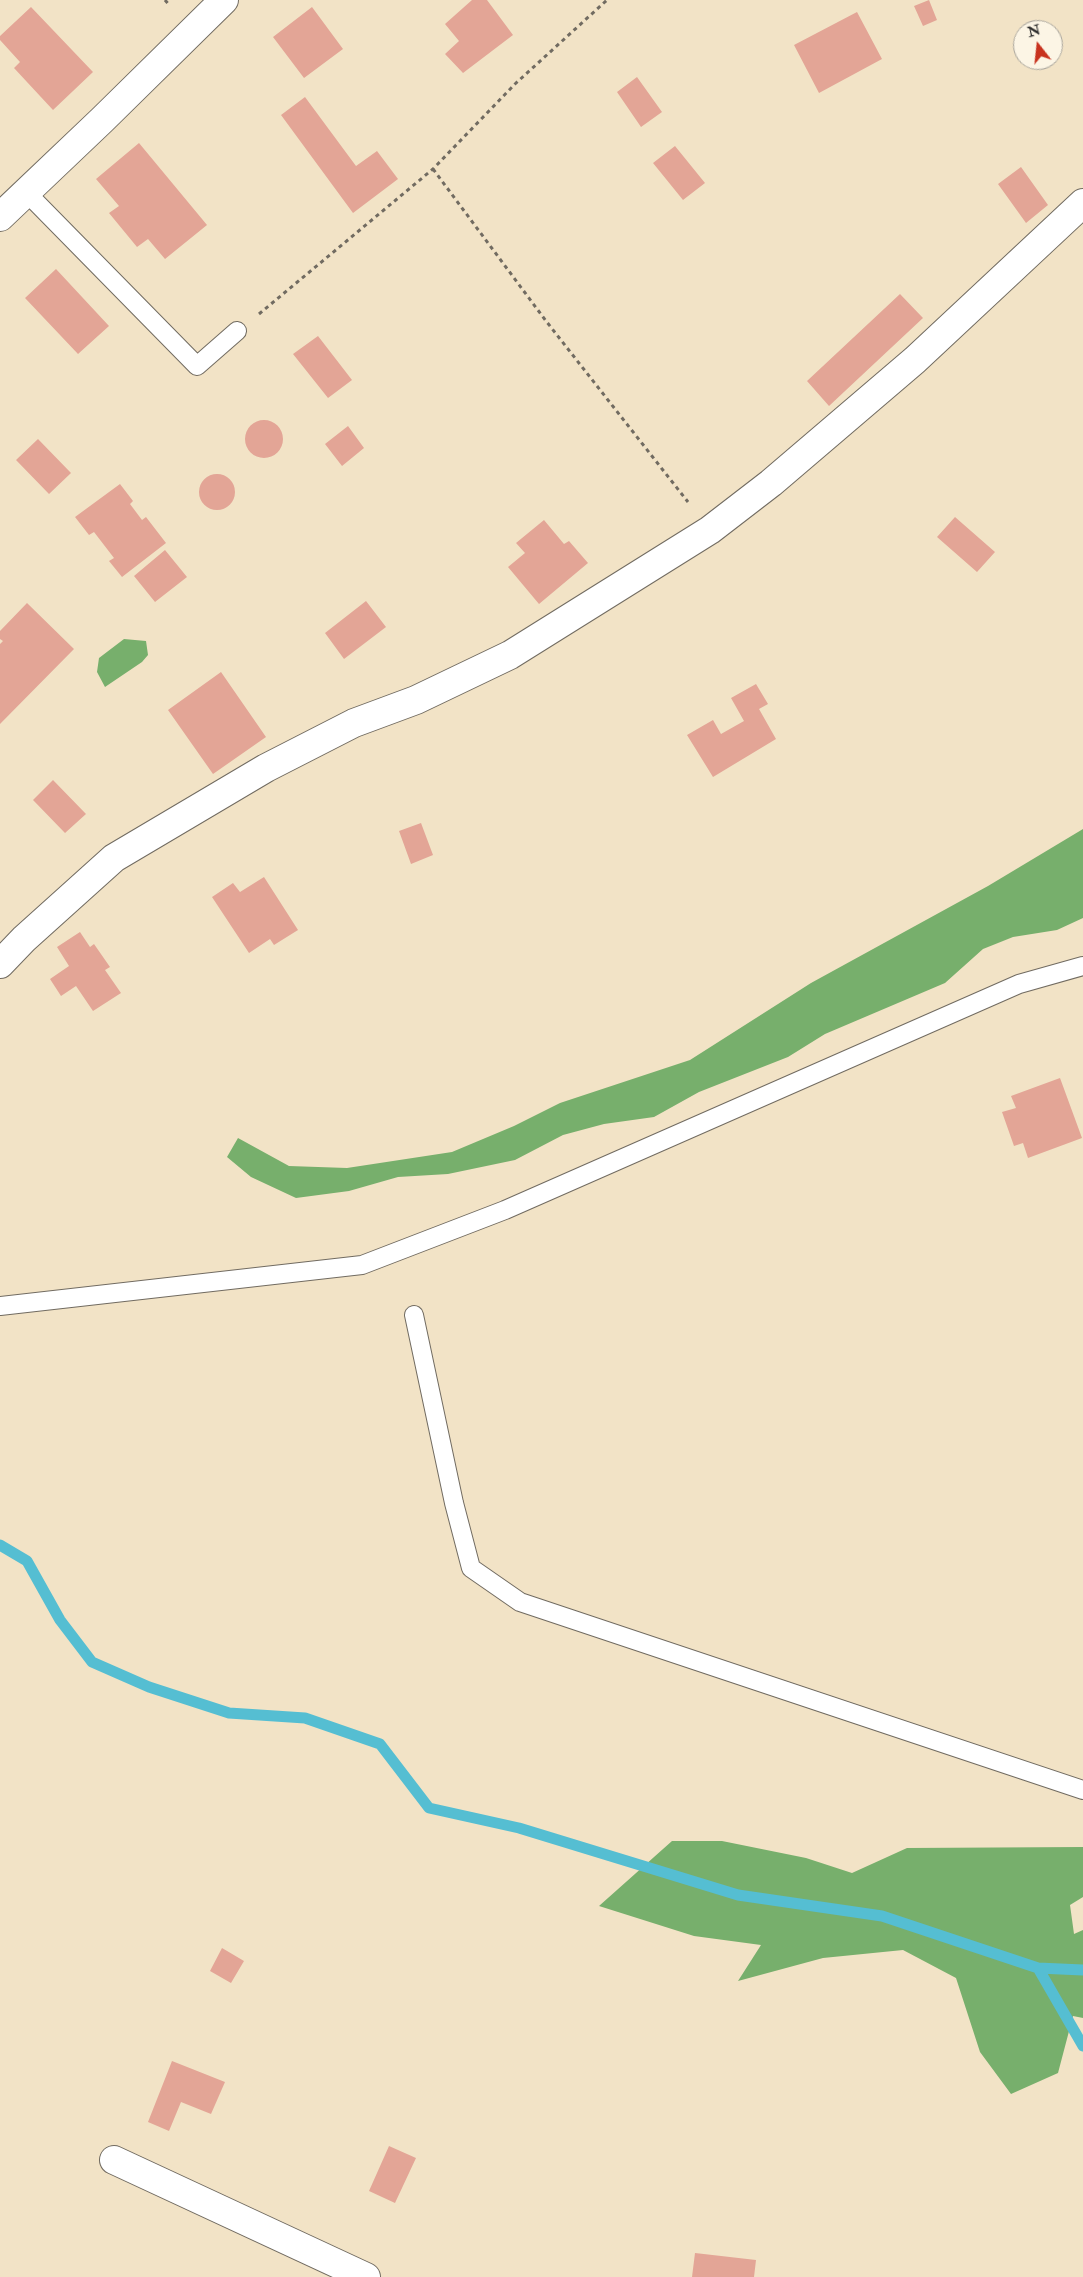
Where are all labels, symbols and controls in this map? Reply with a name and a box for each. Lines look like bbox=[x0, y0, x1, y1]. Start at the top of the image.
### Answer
north arrow bbox=[1013, 20, 1063, 70]
text: N bbox=[1026, 21, 1042, 41]

